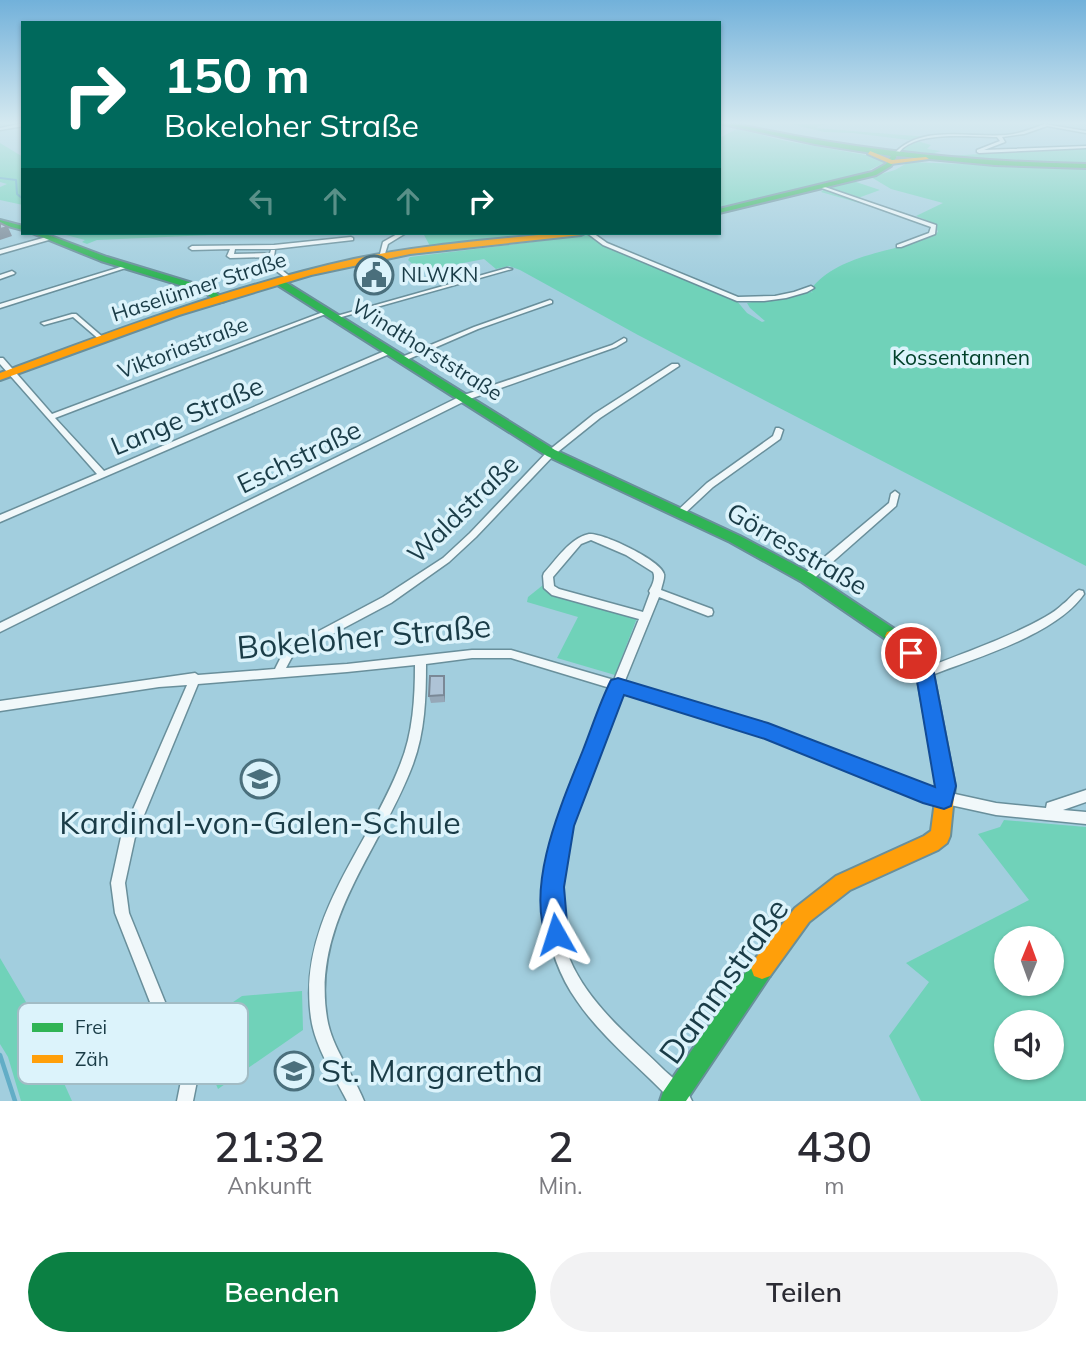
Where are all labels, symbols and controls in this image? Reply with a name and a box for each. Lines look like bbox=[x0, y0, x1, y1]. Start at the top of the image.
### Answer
text: 150 m bbox=[164, 44, 310, 105]
icon: right bbox=[49, 49, 140, 140]
text: Bokeloher Straße bbox=[164, 105, 419, 145]
icon: left bbox=[243, 182, 281, 220]
icon: ahead bbox=[316, 182, 354, 220]
icon: ahead bbox=[389, 182, 427, 220]
icon: right bbox=[462, 182, 500, 220]
street label: Haselünner Straße bbox=[108, 246, 289, 327]
public building icon: NLWKN bbox=[353, 254, 395, 296]
place label: NLWKN bbox=[401, 261, 478, 287]
street label: Windthorststraße bbox=[347, 292, 508, 406]
street label: Viktoriastraße bbox=[114, 310, 251, 384]
park label: Kossentannen bbox=[892, 344, 1030, 370]
street label: Lange Straße bbox=[106, 369, 268, 462]
street label: Eschstraße bbox=[232, 412, 366, 501]
street label: Waldstraße bbox=[400, 447, 525, 570]
street label: Görresstraße bbox=[721, 495, 873, 602]
street label: Bokeloher Straße bbox=[235, 605, 493, 667]
pin bbox=[881, 623, 941, 683]
icon: arrive bbox=[892, 634, 930, 672]
school or university icon: Kardinal-von-Galen-Schule bbox=[239, 758, 281, 800]
place label: Kardinal-von-Galen-Schule bbox=[59, 802, 461, 842]
street label: Dammstraße bbox=[650, 890, 797, 1071]
position arrow bbox=[519, 897, 593, 971]
north arrow bbox=[994, 926, 1064, 996]
map controls bbox=[994, 926, 1064, 1080]
legend bbox=[18, 1003, 248, 1084]
button: sound bbox=[994, 1010, 1064, 1080]
text: Frei bbox=[75, 1015, 107, 1039]
text: Zäh bbox=[75, 1047, 109, 1071]
school or university icon: St. Margaretha bbox=[273, 1050, 315, 1092]
place label: St. Margaretha bbox=[321, 1050, 543, 1090]
text: 21:32 bbox=[214, 1120, 325, 1173]
text: 2 bbox=[548, 1120, 573, 1173]
text: 430 bbox=[796, 1120, 872, 1173]
text: Ankunft bbox=[227, 1171, 311, 1200]
text: Min. bbox=[539, 1171, 583, 1200]
text: m bbox=[824, 1171, 844, 1200]
button: Beenden bbox=[28, 1252, 536, 1332]
button: Teilen bbox=[550, 1252, 1058, 1332]

